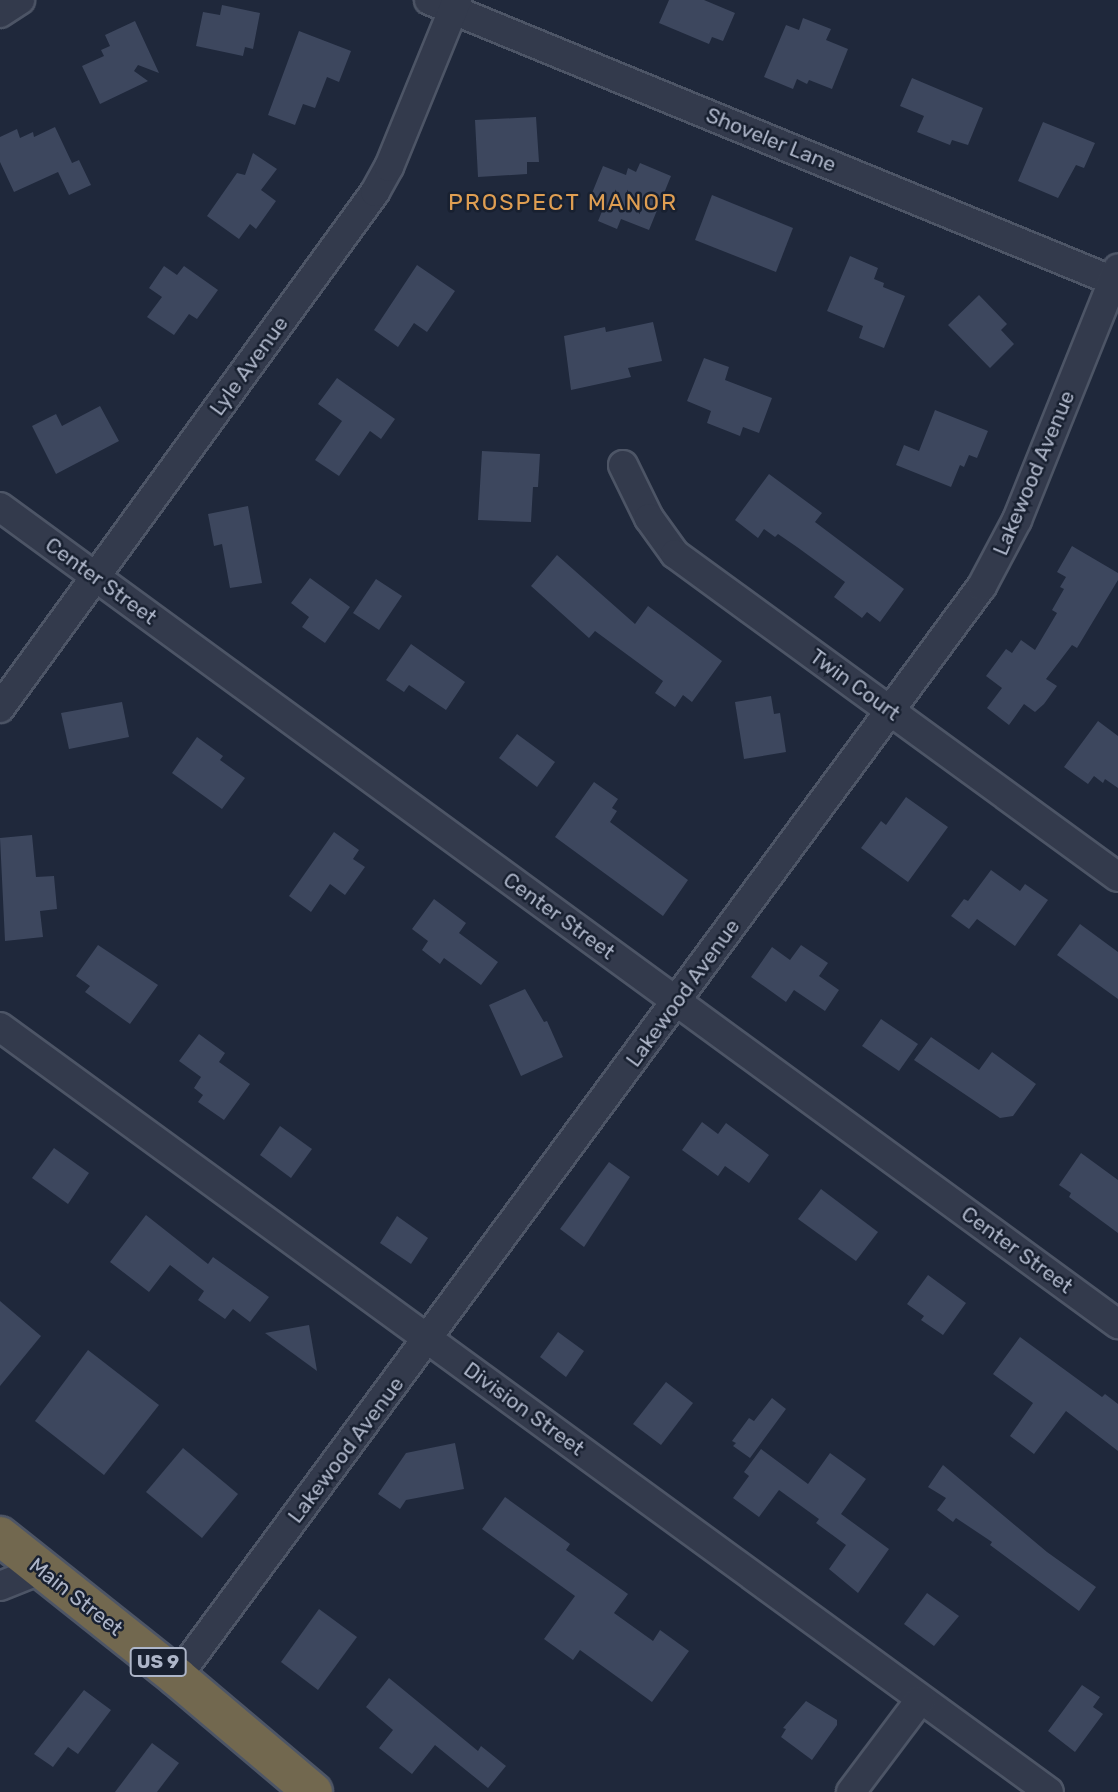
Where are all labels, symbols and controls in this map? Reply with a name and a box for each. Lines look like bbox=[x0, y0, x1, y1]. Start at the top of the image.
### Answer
street label: Shoveler Lane bbox=[702, 102, 840, 178]
district label: PROSPECT MANOR bbox=[449, 188, 677, 216]
street label: Lyle Avenue bbox=[204, 311, 294, 421]
street label: Lakewood Avenue bbox=[988, 387, 1080, 559]
street label: Center Street bbox=[40, 532, 162, 630]
street label: Twin Court bbox=[805, 644, 905, 726]
street label: Center Street bbox=[498, 867, 620, 965]
street label: Lakewood Avenue bbox=[621, 914, 745, 1072]
street label: Center Street bbox=[956, 1201, 1078, 1299]
street label: Division Street bbox=[459, 1357, 589, 1461]
street label: Lakewood Avenue bbox=[283, 1372, 409, 1528]
street label: Main Street bbox=[24, 1553, 128, 1641]
road number: US 9 bbox=[128, 1646, 188, 1678]

